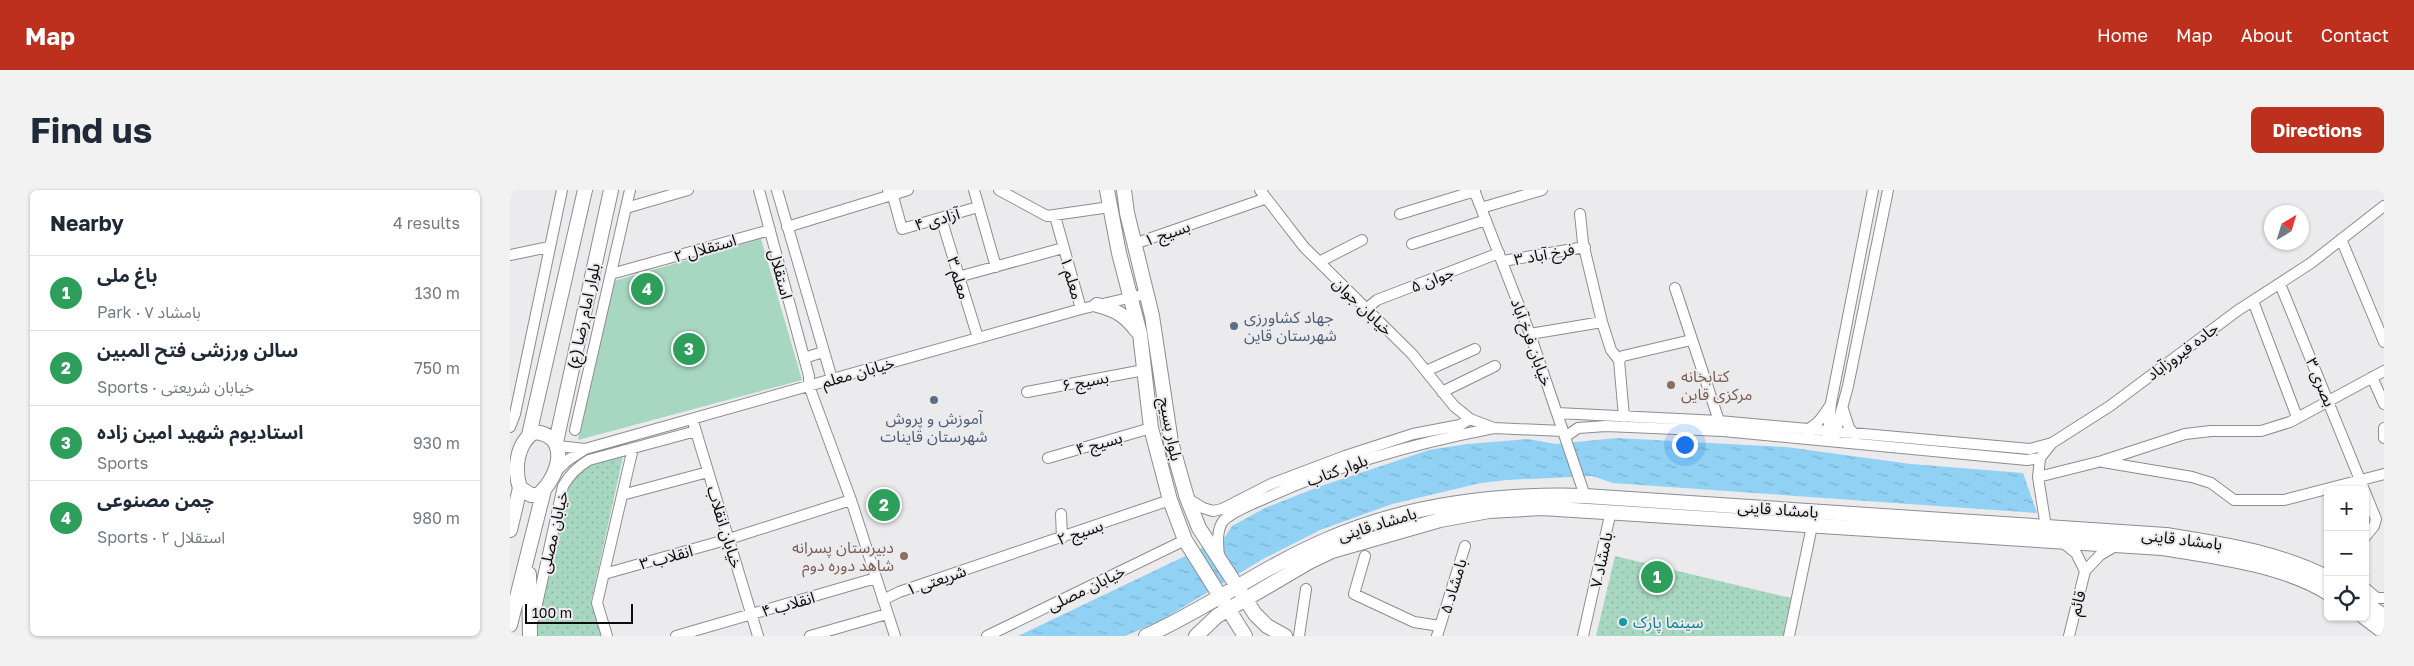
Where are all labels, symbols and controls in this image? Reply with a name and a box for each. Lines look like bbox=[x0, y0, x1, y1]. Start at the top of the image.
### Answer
text: Map bbox=[25, 21, 75, 50]
text: Home bbox=[2097, 24, 2148, 46]
text: Map bbox=[2176, 24, 2213, 46]
text: About bbox=[2241, 24, 2293, 46]
text: Contact bbox=[2321, 24, 2389, 46]
button: Directions bbox=[2251, 107, 2384, 153]
text: Find us bbox=[30, 109, 152, 151]
street label: آزادی ۴ bbox=[912, 203, 963, 235]
north arrow bbox=[2264, 205, 2309, 250]
text: Nearby bbox=[50, 210, 124, 236]
text: 4 results bbox=[393, 213, 460, 233]
street label: بسیج ۱ bbox=[1141, 216, 1194, 253]
street label: استقلال ۲ bbox=[671, 230, 739, 267]
street label: فرخ آباد ۳ bbox=[1512, 239, 1576, 272]
street label: استقلال bbox=[764, 247, 797, 301]
street label: معلم ۳ bbox=[940, 254, 975, 303]
street label: معلم ۱ bbox=[1053, 254, 1088, 303]
street label: بلوار امام رضا (ع) bbox=[562, 261, 607, 371]
street label: جوان ۵ bbox=[1407, 262, 1457, 296]
text: باغ ملی bbox=[97, 263, 157, 286]
pin: 4 bbox=[631, 270, 663, 308]
street label: خیابان جوان bbox=[1329, 273, 1397, 339]
text: 1 bbox=[62, 283, 70, 303]
text: 130 m bbox=[415, 283, 460, 303]
street label: خیابان فرخ آباد bbox=[1504, 295, 1557, 390]
text: Park · بامشاد ۷ bbox=[97, 302, 201, 322]
place label: جهاد کشاورزی شهرستان قاین bbox=[1244, 307, 1337, 345]
street label: جاده فیروزآباد bbox=[2142, 318, 2222, 384]
marker: جهاد کشاورزی شهرستان قاین bbox=[1228, 320, 1240, 332]
pin: 3 bbox=[673, 330, 705, 368]
text: سالن ورزشی فتح المبین bbox=[97, 338, 298, 361]
street label: خیابان معلم bbox=[819, 352, 897, 395]
street label: بصری ۳ bbox=[2302, 355, 2340, 409]
text: 2 bbox=[61, 358, 71, 378]
text: 750 m bbox=[414, 358, 460, 378]
place label: کتابخانه مرکزی قاین bbox=[1681, 366, 1752, 404]
street label: بسیج ۶ bbox=[1060, 367, 1111, 398]
text: Sports · خیابان شریعتی bbox=[97, 377, 254, 397]
marker: کتابخانه مرکزی قاین bbox=[1665, 379, 1677, 391]
marker: آموزش و پروش شهرستان قاینات bbox=[928, 394, 940, 406]
street label: بلوار بسیج bbox=[1152, 395, 1187, 463]
place label: آموزش و پروش شهرستان قاینات bbox=[880, 408, 988, 446]
text: استادیوم شهید امین زاده bbox=[97, 420, 303, 443]
street label: بسیج ۴ bbox=[1073, 427, 1125, 462]
your location bbox=[1672, 432, 1698, 458]
text: 3 bbox=[61, 433, 71, 453]
text: 930 m bbox=[413, 433, 460, 453]
street label: بلوار کتاب bbox=[1304, 450, 1370, 490]
text: Sports bbox=[97, 453, 148, 473]
street label: خیابان انقلاب bbox=[703, 483, 747, 571]
pin: 2 bbox=[868, 486, 900, 524]
map controls bbox=[2324, 486, 2369, 621]
button: + bbox=[2324, 486, 2369, 531]
text: چمن مصنوعی bbox=[97, 488, 214, 511]
street label: خیابان مصلی bbox=[534, 489, 572, 575]
street label: بامشاد قاینی bbox=[1737, 496, 1819, 522]
street label: بامشاد قاینی bbox=[1335, 503, 1419, 545]
text: 4 bbox=[61, 508, 71, 528]
text: 980 m bbox=[412, 508, 460, 528]
street label: بسیج ۲ bbox=[1054, 515, 1107, 552]
street label: بامشاد قاینی bbox=[2141, 524, 2223, 554]
text: Sports · استقلال ۲ bbox=[97, 527, 225, 547]
street label: بامشاد ۷ bbox=[1585, 530, 1617, 590]
button: − bbox=[2324, 531, 2369, 576]
place label: دبیرستان پسرانه شاهد دوره دوم bbox=[792, 537, 894, 578]
street label: انقلاب ۳ bbox=[637, 540, 695, 574]
marker: دبیرستان پسرانه شاهد دوره دوم bbox=[898, 550, 910, 562]
street label: بامشاد ۵ bbox=[1435, 556, 1471, 616]
pin: 1 bbox=[1641, 558, 1673, 596]
street label: شریعتی ۱ bbox=[903, 560, 969, 600]
street label: خیابان مصلی bbox=[1044, 561, 1128, 615]
button: locate bbox=[2324, 576, 2369, 621]
street label: انقلاب ۴ bbox=[759, 587, 817, 621]
street label: قائم bbox=[2064, 588, 2093, 618]
scale bar bbox=[525, 601, 632, 624]
text: 100 m bbox=[532, 604, 572, 621]
place label: سینما پارک bbox=[1633, 612, 1704, 633]
marker: سینما پارک bbox=[1617, 616, 1629, 628]

